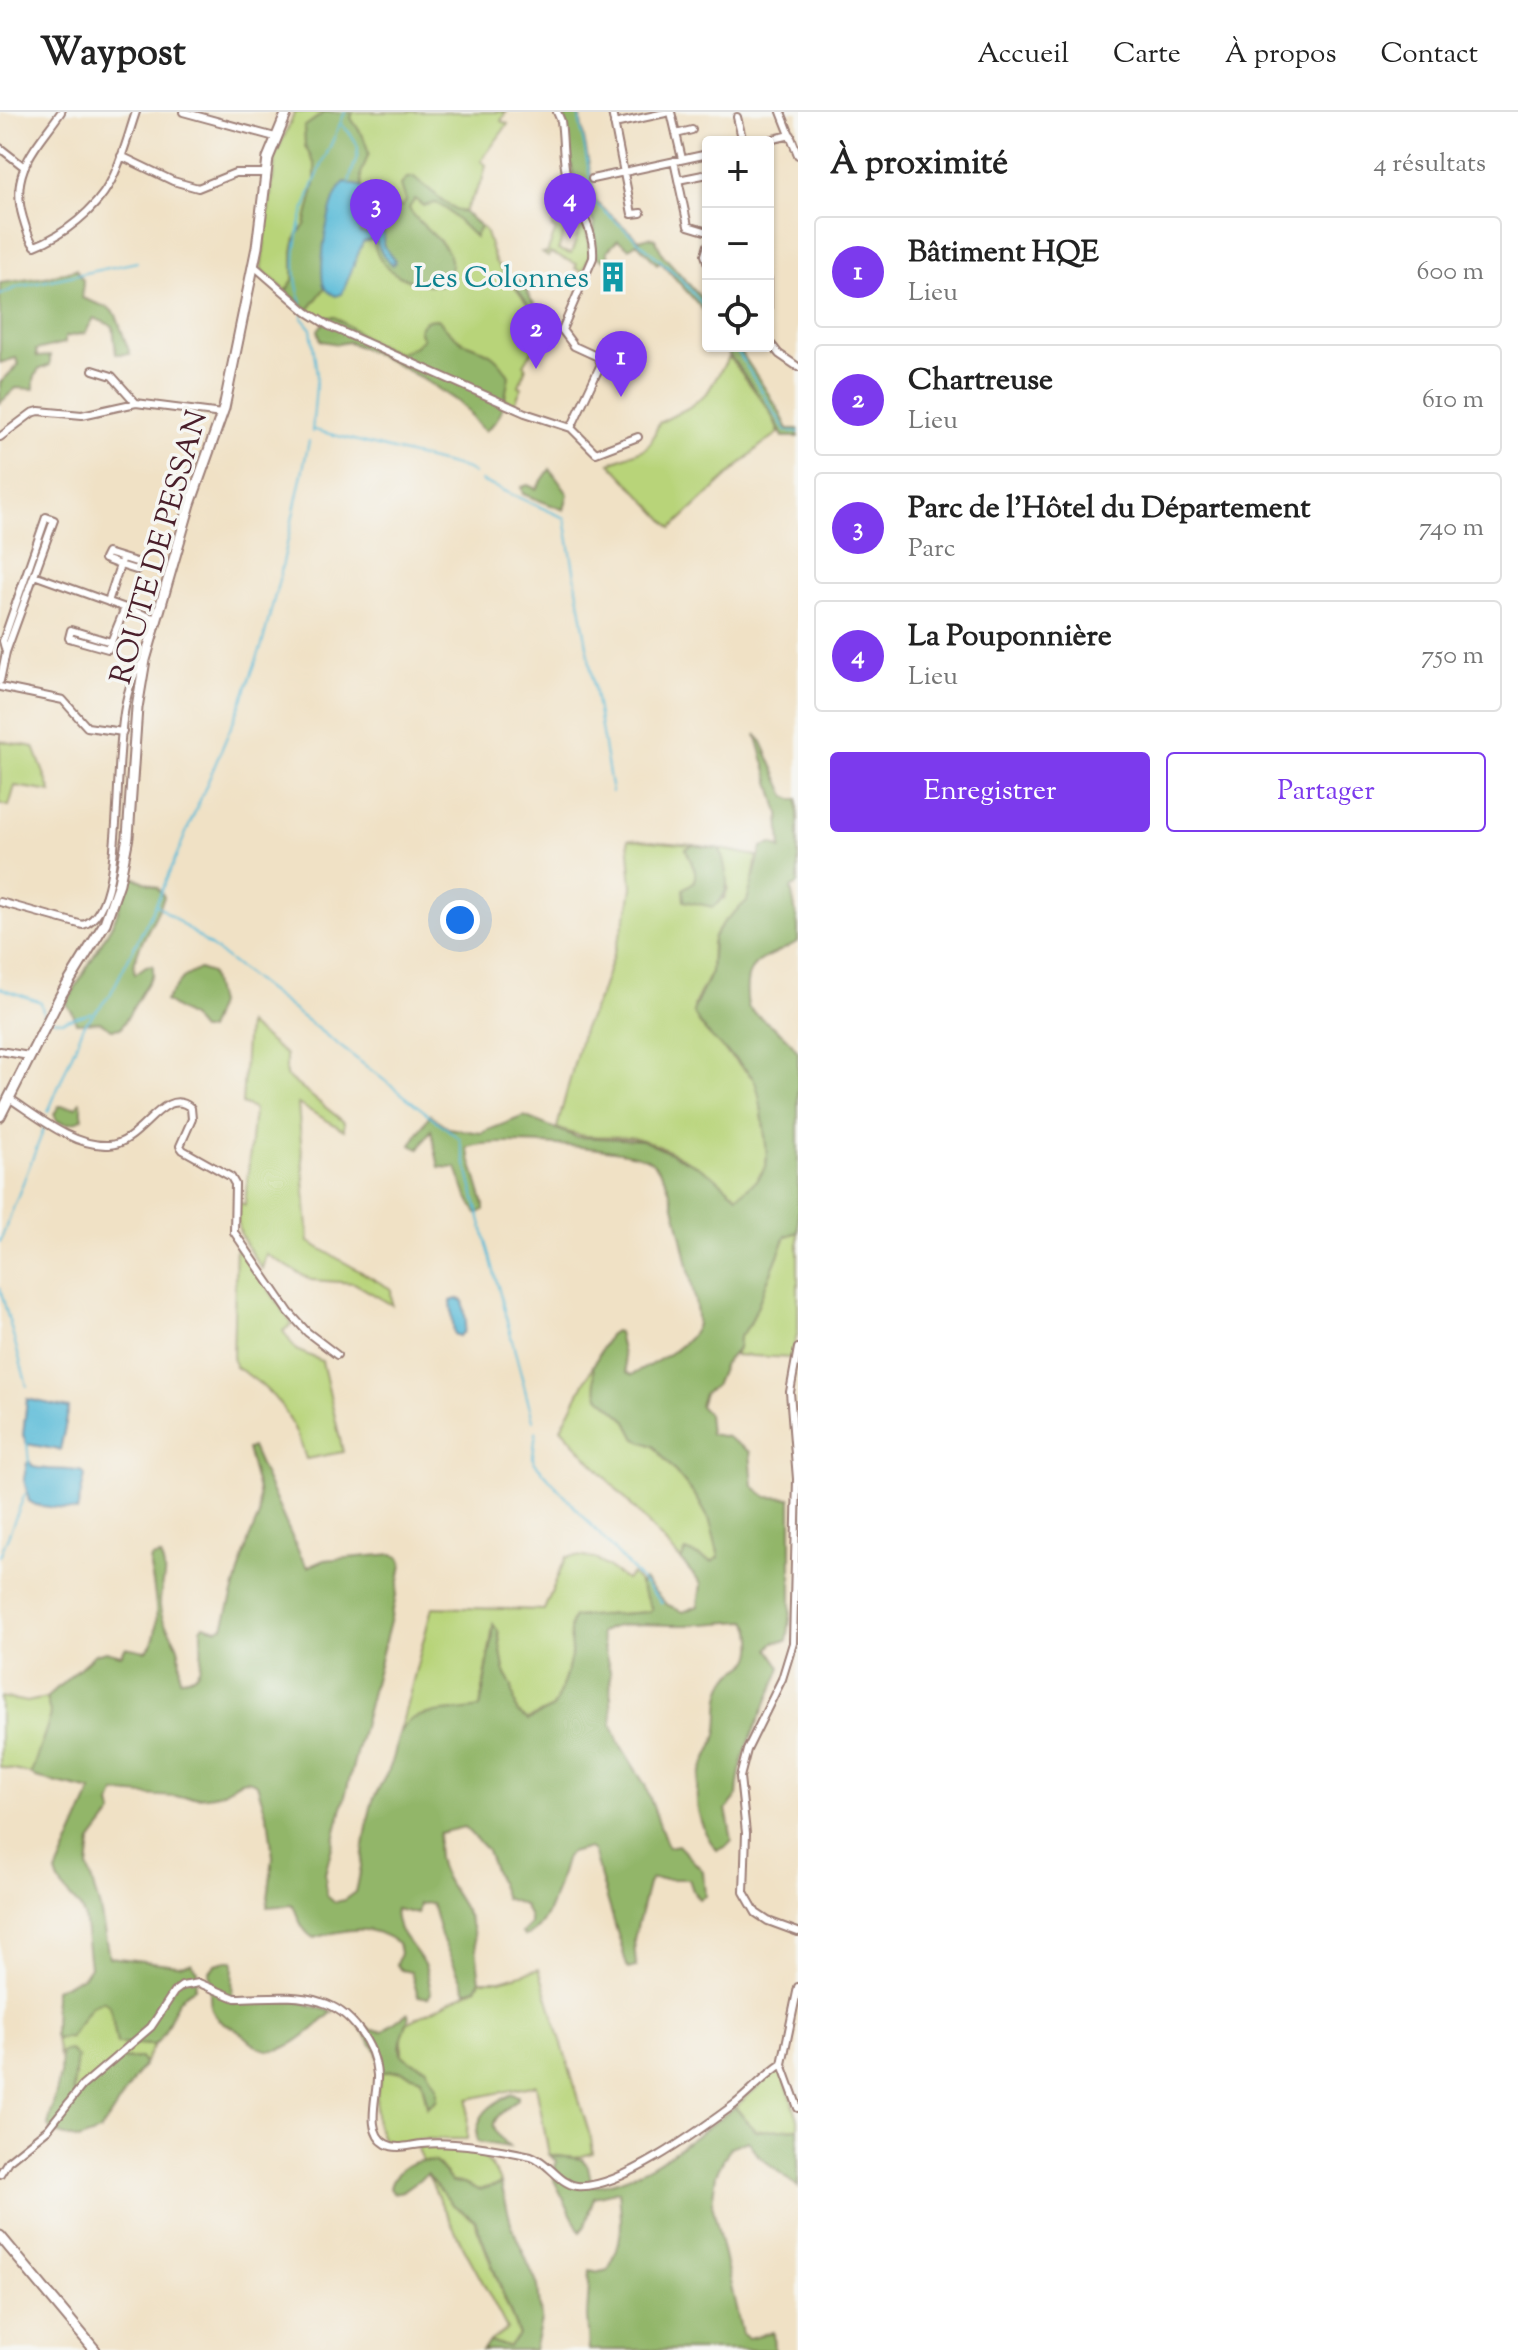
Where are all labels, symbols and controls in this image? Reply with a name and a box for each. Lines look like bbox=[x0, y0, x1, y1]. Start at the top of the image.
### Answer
text: Waypost bbox=[40, 28, 186, 82]
text: Accueil bbox=[977, 35, 1069, 75]
text: Carte bbox=[1113, 35, 1181, 75]
text: À propos bbox=[1225, 35, 1336, 75]
text: Contact bbox=[1380, 35, 1478, 75]
map controls bbox=[702, 136, 774, 352]
button: + bbox=[702, 136, 774, 208]
text: À proximité bbox=[830, 140, 1008, 189]
text: 4 résultats bbox=[1374, 146, 1486, 183]
pin: 4 bbox=[544, 173, 596, 239]
pin: 3 bbox=[350, 179, 402, 245]
button: − bbox=[702, 208, 774, 280]
text: Bâtiment HQE bbox=[908, 232, 1099, 275]
text: 1 bbox=[854, 254, 862, 291]
text: 600 m bbox=[1417, 254, 1484, 291]
place label: Les Colonnes bbox=[414, 258, 589, 301]
building icon: Les Colonnes bbox=[596, 260, 630, 294]
text: Lieu bbox=[908, 275, 958, 312]
button: locate bbox=[702, 280, 774, 352]
pin: 2 bbox=[510, 303, 562, 369]
pin: 1 bbox=[595, 331, 647, 397]
text: Chartreuse bbox=[908, 360, 1053, 403]
text: 2 bbox=[852, 382, 864, 419]
text: 610 m bbox=[1422, 382, 1484, 419]
text: Lieu bbox=[908, 403, 958, 440]
street label: ROUTE DE PESSAN bbox=[101, 406, 220, 690]
text: Parc de l'Hôtel du Département bbox=[908, 488, 1310, 531]
text: 3 bbox=[853, 510, 863, 547]
text: 740 m bbox=[1419, 510, 1484, 547]
text: Parc bbox=[908, 531, 955, 568]
text: La Pouponnière bbox=[908, 616, 1112, 659]
text: 4 bbox=[851, 638, 865, 675]
text: 750 m bbox=[1421, 638, 1484, 675]
text: Lieu bbox=[908, 659, 958, 696]
button: Enregistrer bbox=[830, 752, 1150, 832]
button: Partager bbox=[1166, 752, 1486, 832]
your location bbox=[440, 900, 480, 940]

